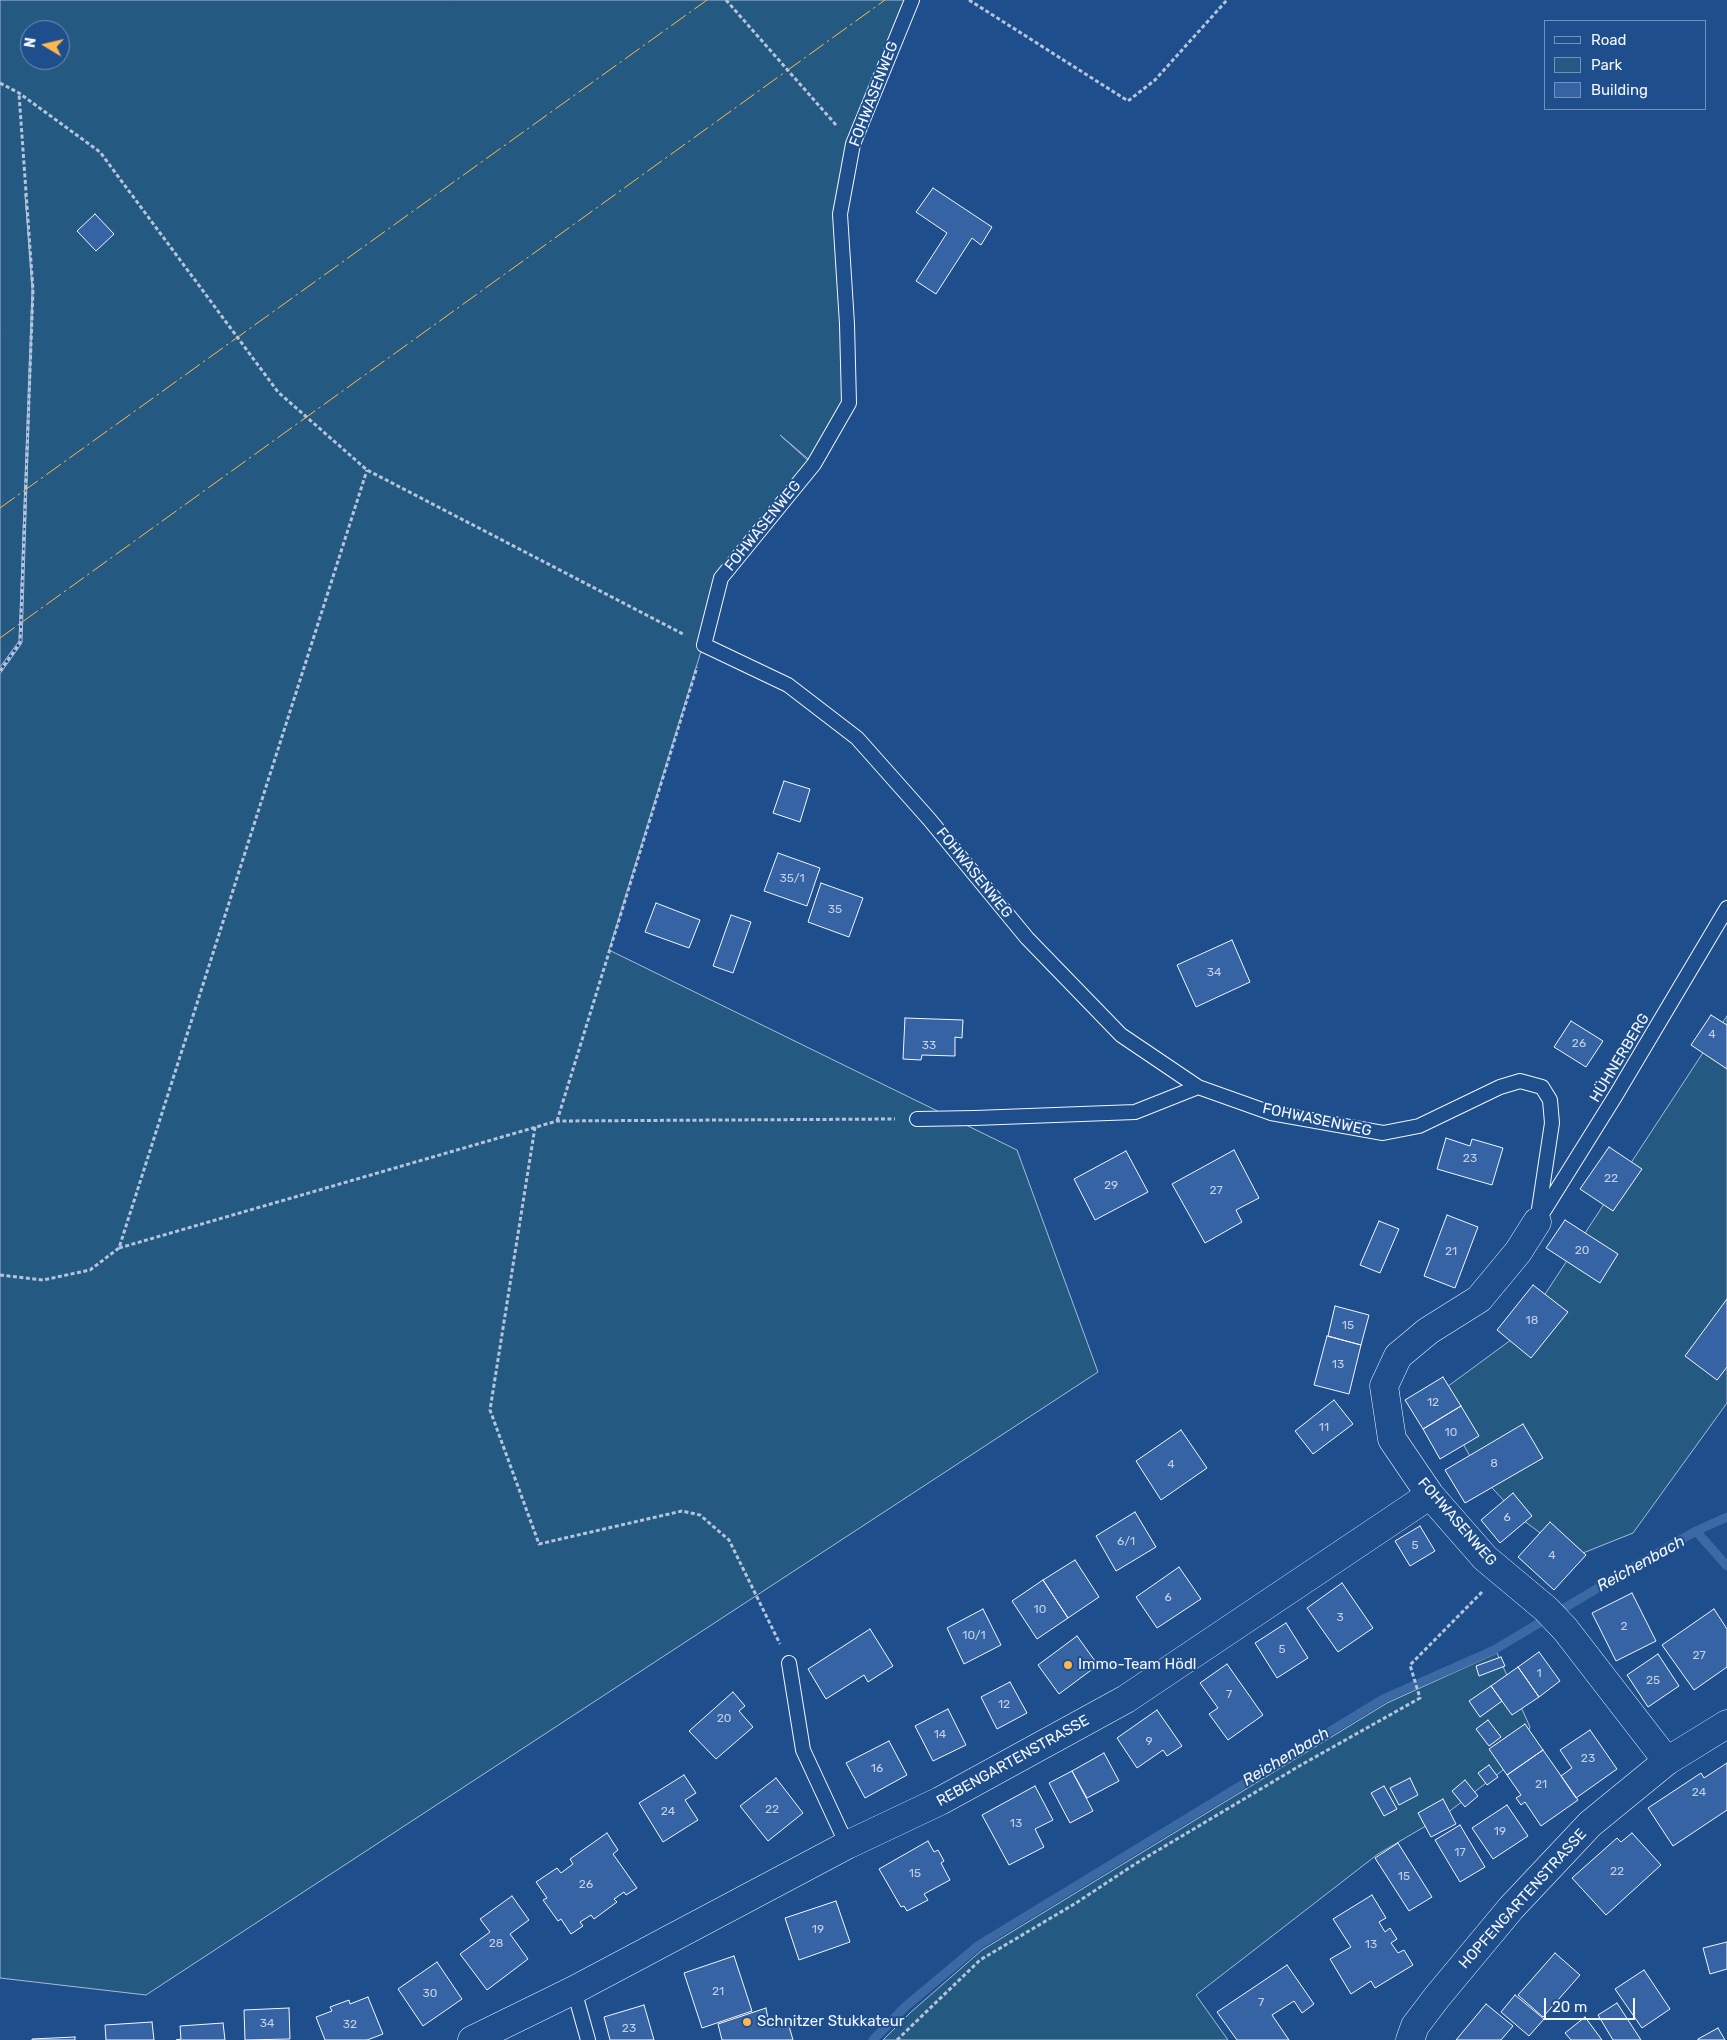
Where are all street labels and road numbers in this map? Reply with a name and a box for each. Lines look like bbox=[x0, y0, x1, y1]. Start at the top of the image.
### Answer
street label: FOHWASENWEG bbox=[846, 39, 902, 149]
street label: FOHWASENWEG bbox=[721, 477, 805, 575]
street label: FOHWASENWEG bbox=[932, 824, 1016, 922]
street label: HÜHNERBERG bbox=[1586, 1010, 1654, 1106]
street label: FOHWASENWEG bbox=[1261, 1100, 1373, 1140]
street label: FOHWASENWEG bbox=[1414, 1474, 1500, 1570]
street label: REBENGARTENSTRASSE bbox=[934, 1711, 1092, 1811]
street label: HOPFENGARTENSTRASSE bbox=[1455, 1825, 1591, 1973]

